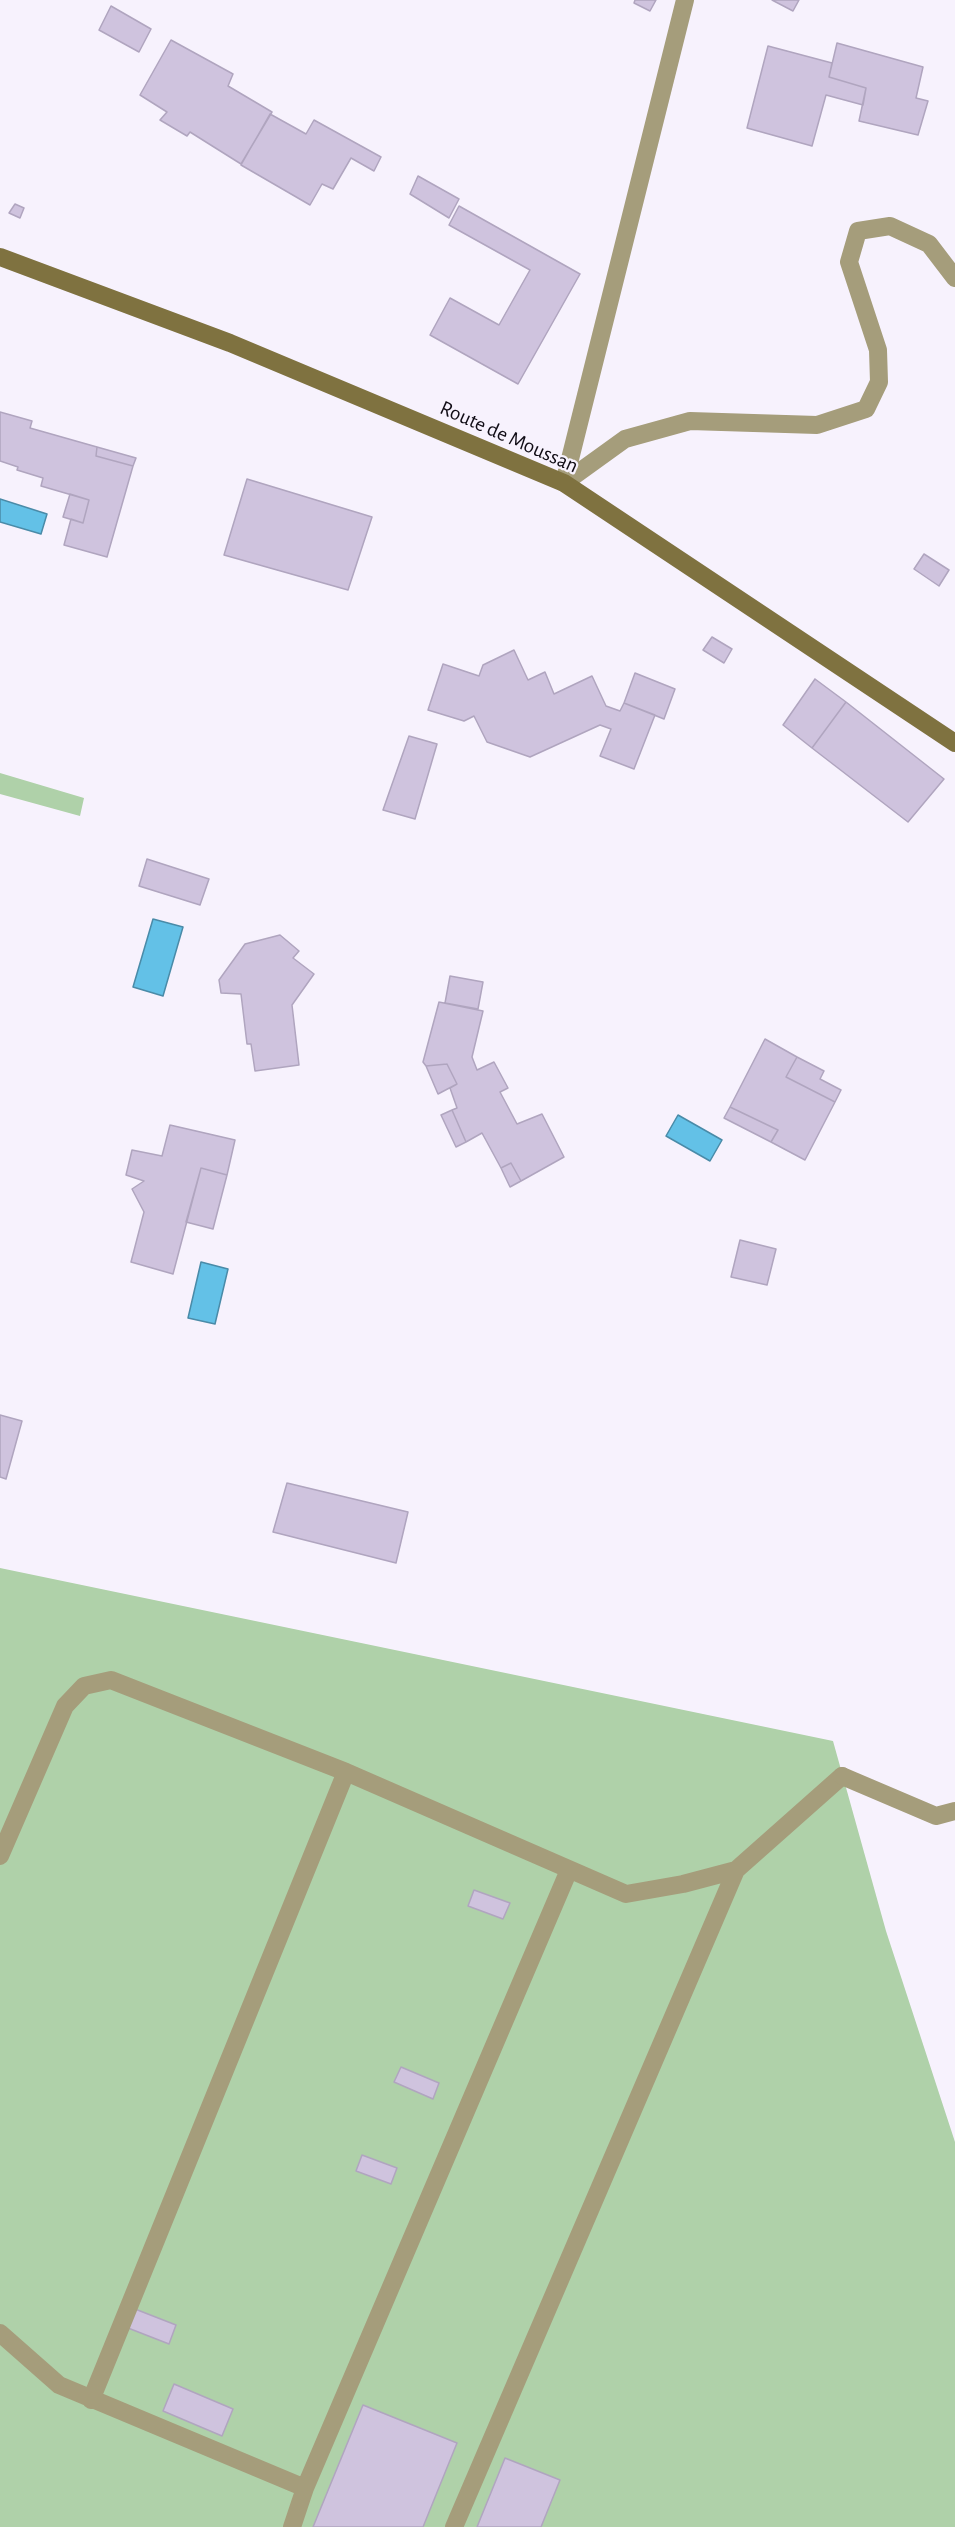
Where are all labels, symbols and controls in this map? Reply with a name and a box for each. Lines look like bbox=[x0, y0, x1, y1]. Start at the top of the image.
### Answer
street label: Route de Moussan bbox=[436, 395, 582, 479]

